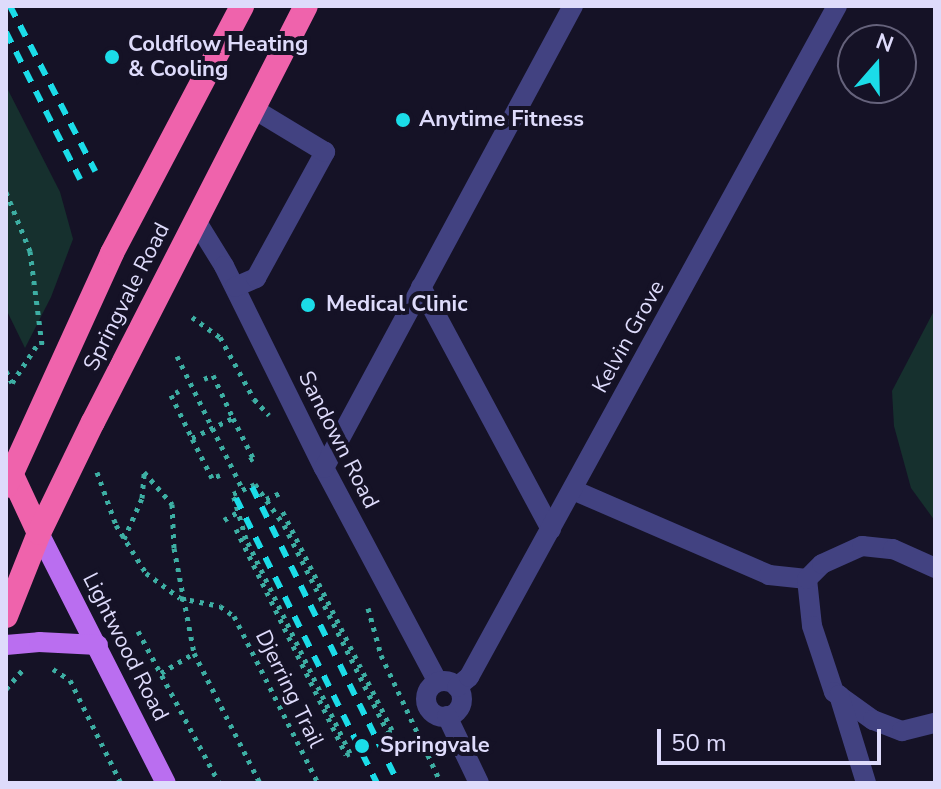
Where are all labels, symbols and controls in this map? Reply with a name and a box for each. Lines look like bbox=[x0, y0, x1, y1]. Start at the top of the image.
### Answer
north arrow bbox=[837, 24, 917, 104]
text: N bbox=[872, 26, 897, 60]
place label: Coldflow Heating & Cooling bbox=[128, 31, 308, 82]
marker: Coldflow Heating & Cooling bbox=[103, 48, 121, 66]
place label: Anytime Fitness bbox=[419, 107, 584, 133]
marker: Anytime Fitness bbox=[394, 111, 412, 129]
street label: Springvale Road bbox=[78, 219, 176, 375]
street label: Kelvin Grove bbox=[587, 276, 671, 398]
place label: Medical Clinic bbox=[326, 292, 468, 318]
marker: Medical Clinic bbox=[297, 294, 319, 316]
street label: Sandown Road bbox=[292, 367, 384, 513]
street label: Lightwood Road bbox=[76, 569, 174, 725]
street label: Djerring Trail bbox=[249, 626, 329, 752]
scale bar bbox=[661, 713, 885, 763]
text: 50 m bbox=[671, 727, 727, 759]
place label: Springvale bbox=[380, 733, 490, 759]
marker: Springvale bbox=[351, 735, 373, 757]

